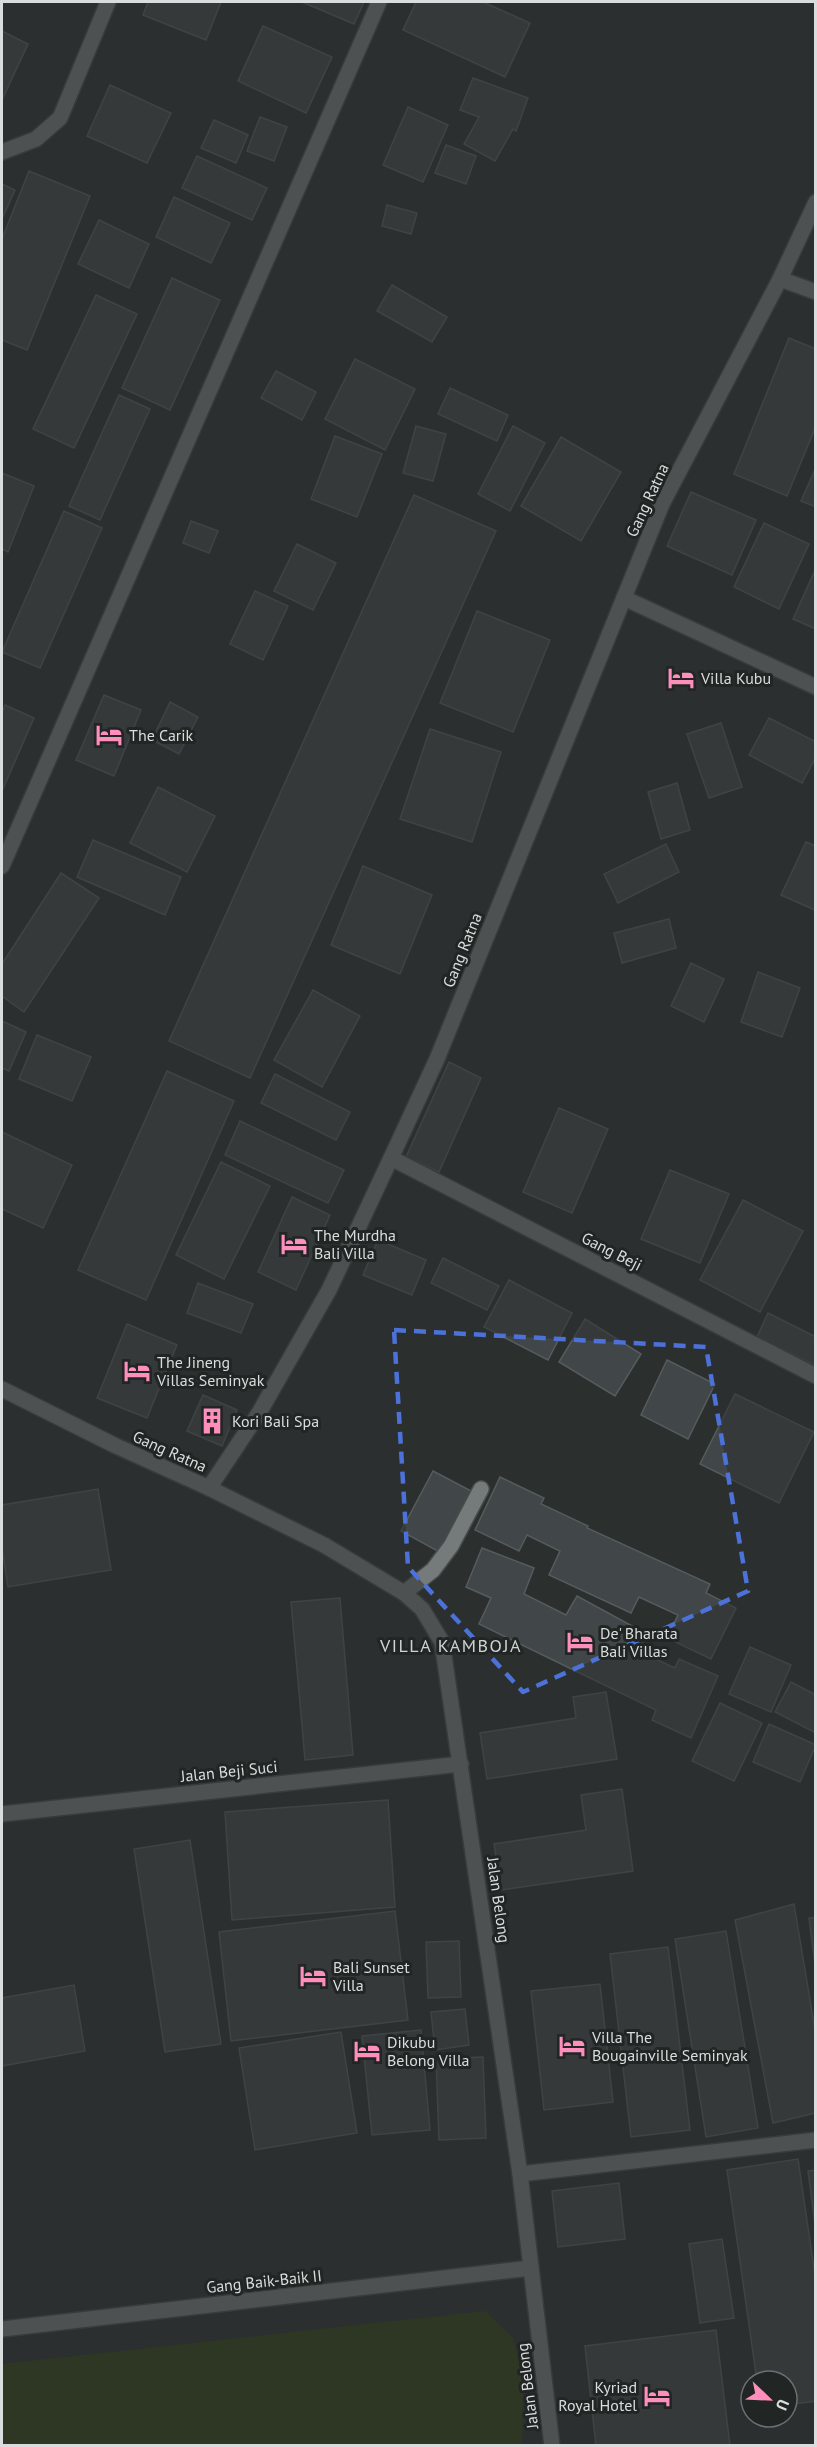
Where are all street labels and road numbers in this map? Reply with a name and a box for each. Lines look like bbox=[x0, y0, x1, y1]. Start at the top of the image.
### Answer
street label: Gang Ratna bbox=[621, 460, 673, 540]
street label: Gang Ratna bbox=[438, 910, 486, 990]
street label: Gang Beji bbox=[578, 1227, 646, 1275]
street label: Gang Ratna bbox=[130, 1426, 210, 1476]
street label: Jalan Beji Suci bbox=[179, 1756, 278, 1786]
street label: Jalan Belong bbox=[483, 1855, 515, 1944]
street label: Gang Baik-Baik II bbox=[205, 2265, 323, 2297]
street label: Jalan Belong bbox=[512, 2342, 542, 2431]

